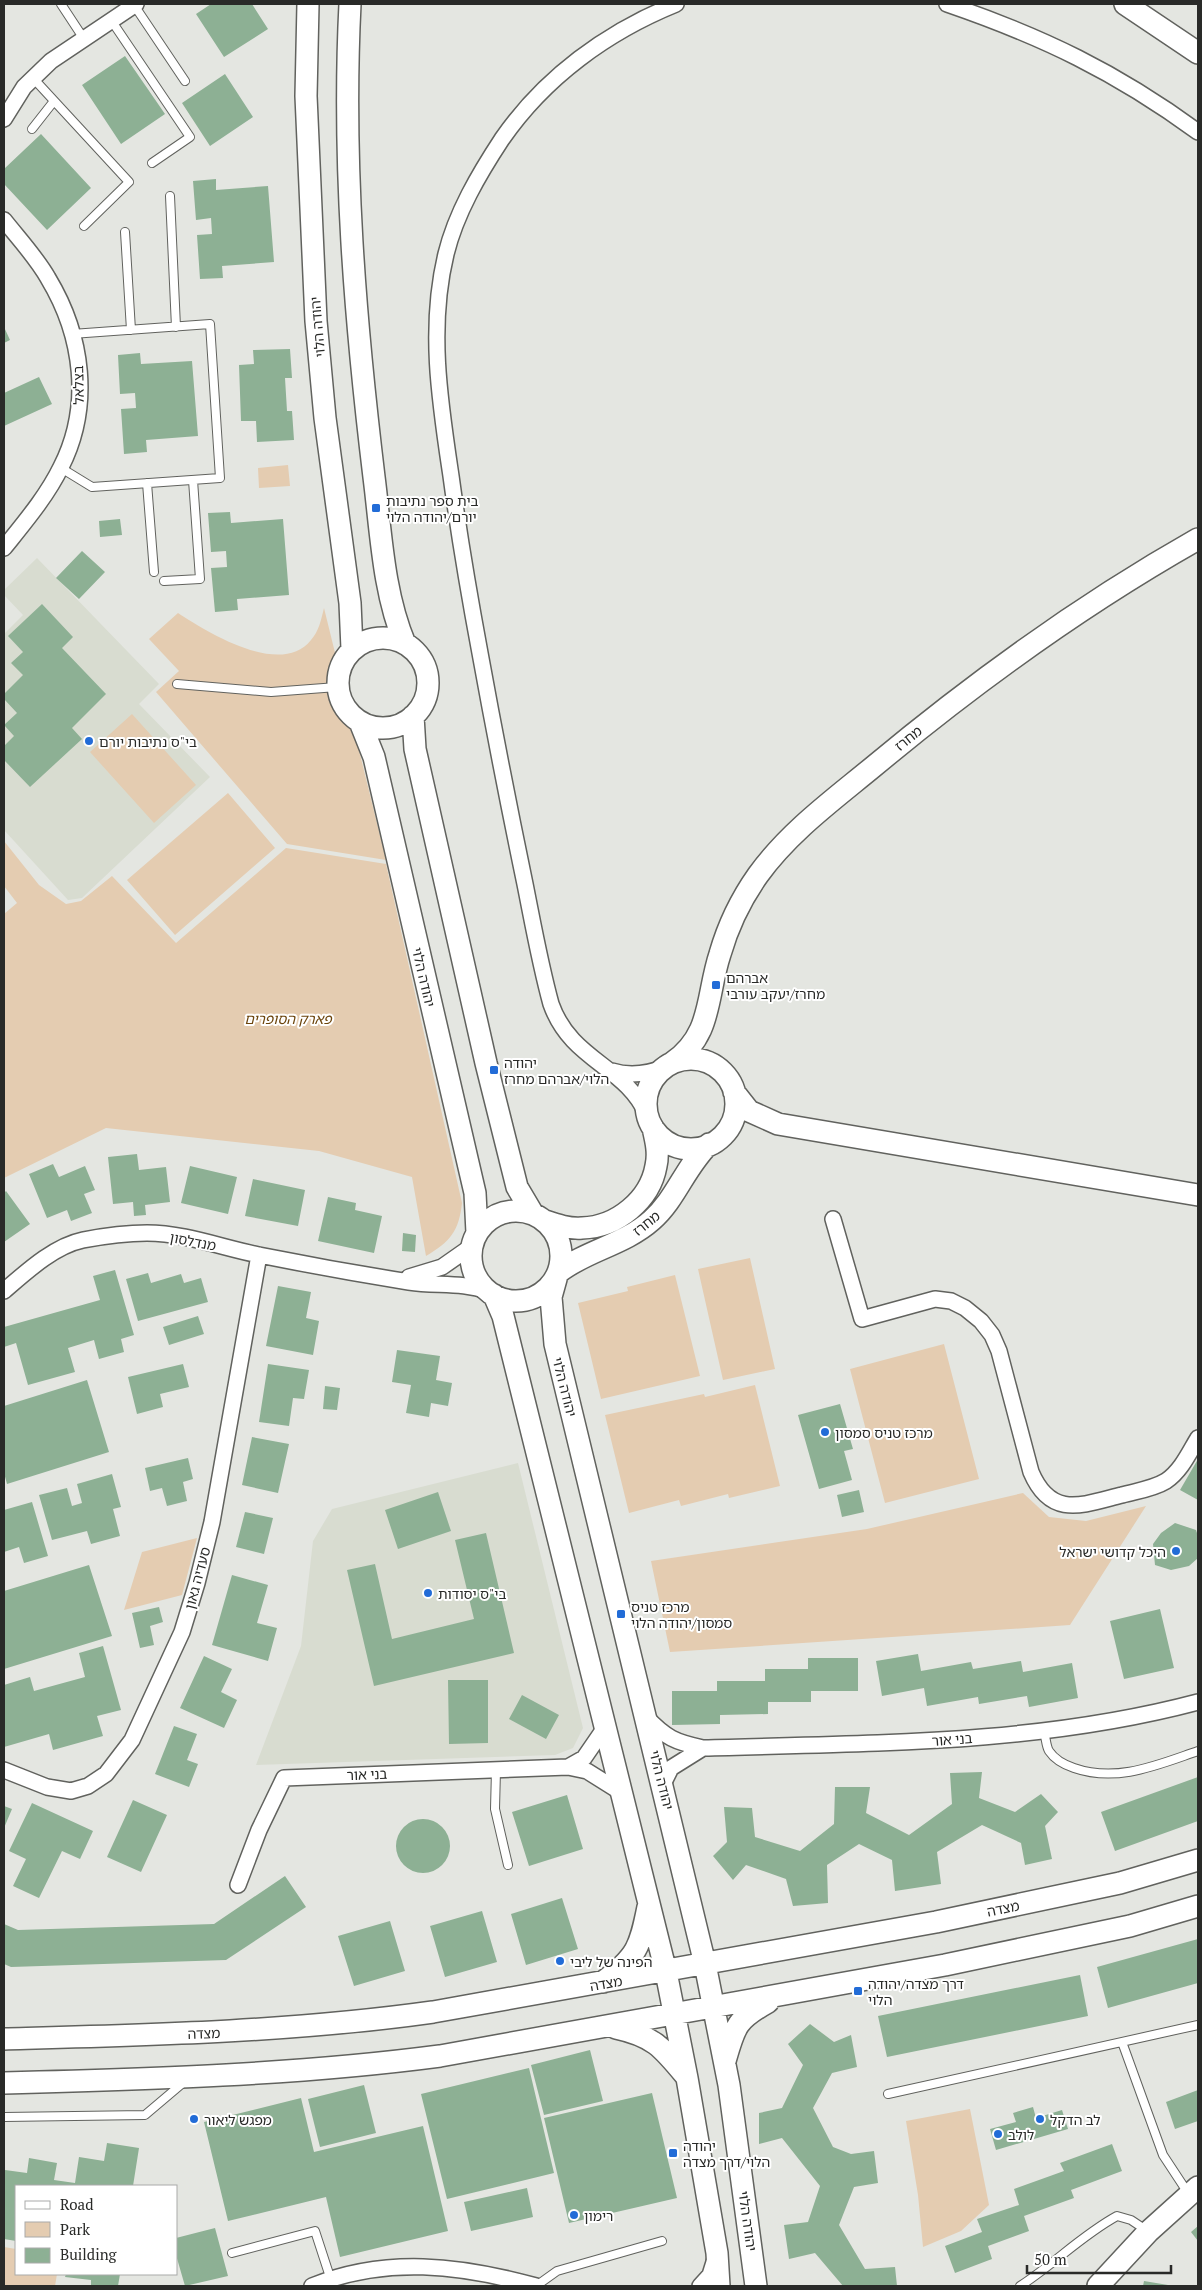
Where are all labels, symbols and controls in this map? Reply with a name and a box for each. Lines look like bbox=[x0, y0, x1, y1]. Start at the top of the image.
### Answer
street label: יהודה הלוי bbox=[305, 296, 329, 358]
street label: בצלאל bbox=[68, 365, 88, 405]
place label: בית ספר נתיבות יורם/יהודה הלוי bbox=[386, 491, 479, 526]
marker: בית ספר נתיבות יורם/יהודה הלוי bbox=[370, 502, 382, 514]
street label: מחרז bbox=[890, 721, 926, 755]
place label: בי"ס נתיבות יורם bbox=[99, 732, 197, 751]
marker: בי"ס נתיבות יורם bbox=[83, 735, 95, 747]
street label: יהודה הלוי bbox=[408, 945, 440, 1009]
place label: אברהם מחרז/יעקב עורבי bbox=[726, 968, 825, 1003]
marker: אברהם מחרז/יעקב עורבי bbox=[710, 979, 722, 991]
park label: פארק הסופרים bbox=[244, 1009, 333, 1028]
place label: יהודה הלוי/אברהם מחרז bbox=[504, 1053, 609, 1088]
marker: יהודה הלוי/אברהם מחרז bbox=[488, 1064, 500, 1076]
street label: מחרז bbox=[628, 1206, 664, 1240]
street label: מנדלסון bbox=[168, 1227, 218, 1255]
street label: יהודה הלוי bbox=[548, 1355, 582, 1419]
place label: מרכז טניס סמסון bbox=[835, 1423, 933, 1442]
marker: מרכז טניס סמסון bbox=[819, 1426, 831, 1438]
place label: היכל קדושי ישראל bbox=[1059, 1542, 1166, 1561]
street label: סעדיה גאון bbox=[180, 1545, 214, 1611]
marker: היכל קדושי ישראל bbox=[1170, 1545, 1182, 1557]
place label: בי"ס יסודות bbox=[438, 1584, 507, 1603]
marker: בי"ס יסודות bbox=[422, 1587, 434, 1599]
place label: מרכז טניס סמסון/יהודה הלוי bbox=[631, 1597, 732, 1632]
marker: מרכז טניס סמסון/יהודה הלוי bbox=[615, 1608, 627, 1620]
street label: בני אור bbox=[931, 1728, 973, 1750]
street label: יהודה הלוי bbox=[645, 1748, 679, 1812]
street label: בני אור bbox=[346, 1764, 388, 1784]
street label: מצדה bbox=[985, 1895, 1021, 1921]
place label: הפינה של ליבי bbox=[570, 1952, 652, 1971]
marker: הפינה של ליבי bbox=[554, 1955, 566, 1967]
street label: מצדה bbox=[588, 1971, 624, 1995]
place label: דרך מצדה/יהודה הלוי bbox=[868, 1974, 964, 2009]
marker: דרך מצדה/יהודה הלוי bbox=[852, 1985, 864, 1997]
street label: מצדה bbox=[187, 2023, 221, 2043]
place label: מפגש ליאור bbox=[204, 2110, 272, 2129]
place label: לב הדקל bbox=[1050, 2110, 1101, 2129]
marker: מפגש ליאור bbox=[188, 2113, 200, 2125]
marker: לב הדקל bbox=[1034, 2113, 1046, 2125]
place label: לולב bbox=[1008, 2125, 1034, 2144]
marker: לולב bbox=[992, 2128, 1004, 2140]
place label: יהודה הלוי/דרך מצדה bbox=[683, 2136, 770, 2171]
marker: יהודה הלוי/דרך מצדה bbox=[667, 2147, 679, 2159]
legend bbox=[15, 2185, 178, 2275]
street label: יהודה הלוי bbox=[734, 2190, 762, 2252]
text: Road bbox=[60, 2194, 93, 2214]
place label: רימון bbox=[584, 2206, 613, 2225]
marker: רימון bbox=[568, 2209, 580, 2221]
text: Park bbox=[60, 2219, 90, 2239]
scale bar bbox=[1027, 2242, 1171, 2274]
text: Building bbox=[60, 2244, 118, 2264]
text: 50 m bbox=[1034, 2249, 1067, 2269]

